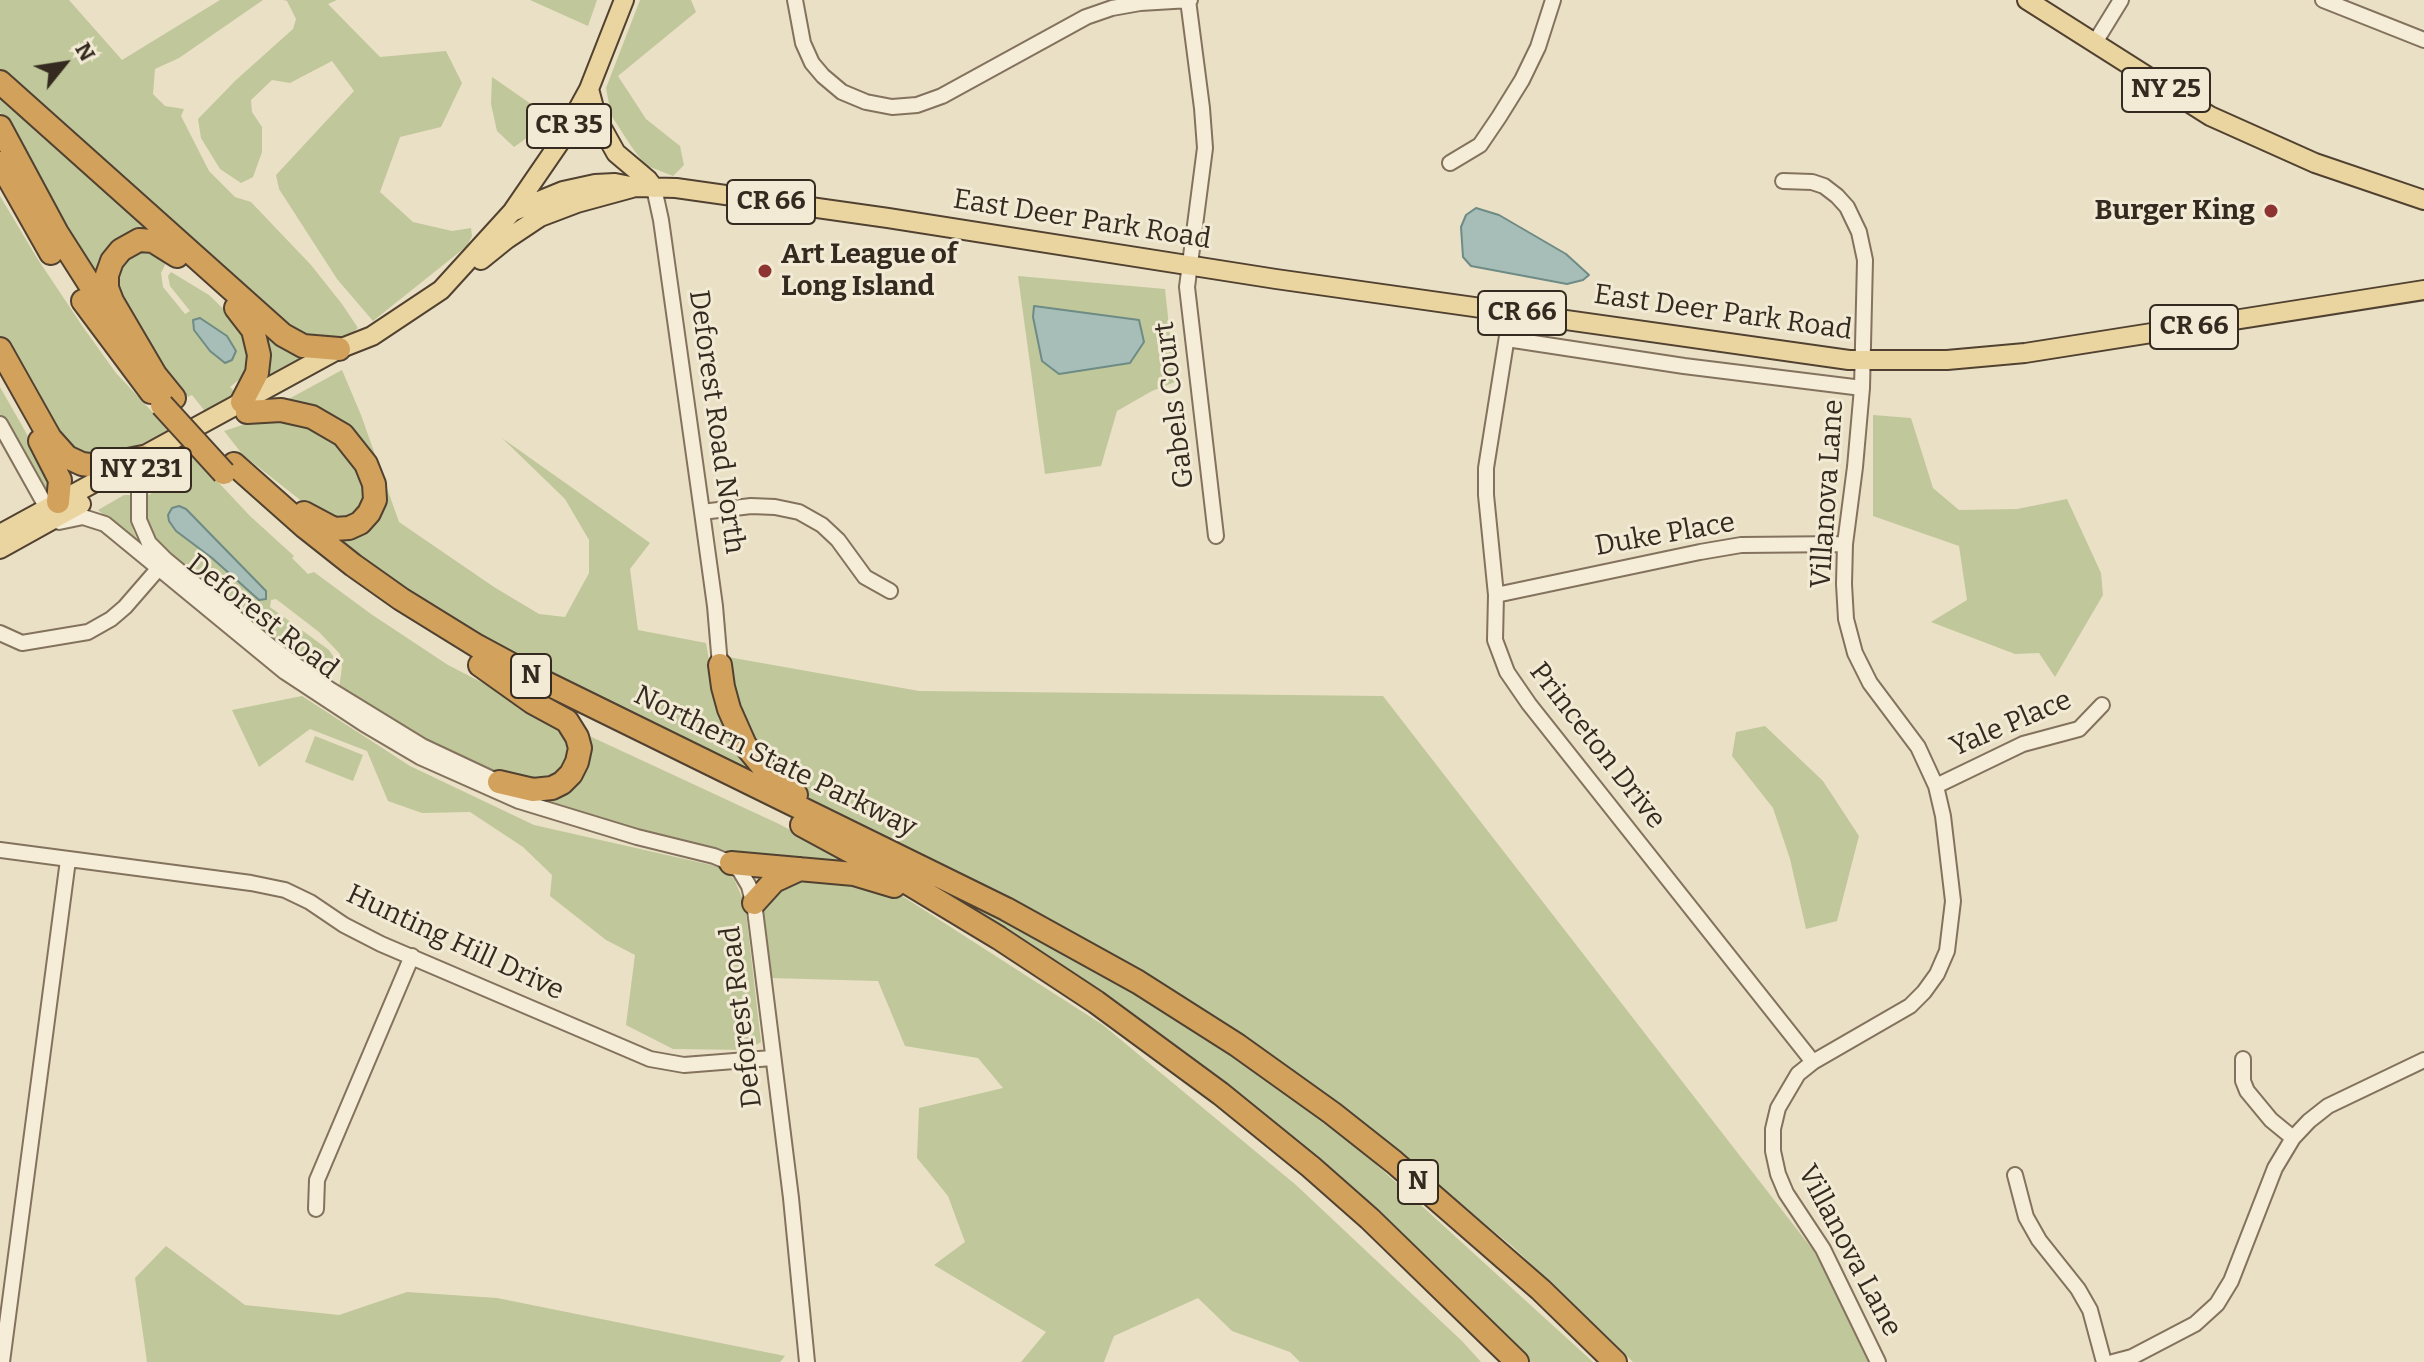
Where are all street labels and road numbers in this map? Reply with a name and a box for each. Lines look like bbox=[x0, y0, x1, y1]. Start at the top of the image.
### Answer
road number: NY 25 bbox=[2122, 68, 2210, 112]
road number: CR 35 bbox=[527, 104, 611, 148]
road number: CR 66 bbox=[727, 180, 815, 224]
street label: East Deer Park Road bbox=[951, 183, 1213, 257]
street label: East Deer Park Road bbox=[1592, 278, 1854, 348]
street label: Deforest Road North bbox=[681, 288, 751, 556]
road number: CR 66 bbox=[1478, 291, 1566, 335]
road number: CR 66 bbox=[2150, 305, 2238, 349]
street label: Gabels Court bbox=[1148, 320, 1202, 490]
street label: Villanova Lane bbox=[1805, 398, 1851, 590]
road number: NY 231 bbox=[91, 448, 191, 492]
street label: Duke Place bbox=[1592, 506, 1738, 564]
street label: Deforest Road bbox=[180, 547, 344, 687]
road number: N bbox=[511, 654, 551, 698]
street label: Princeton Drive bbox=[1522, 656, 1672, 836]
street label: Northern State Parkway bbox=[628, 679, 922, 845]
street label: Yale Place bbox=[1945, 683, 2077, 765]
street label: Hunting Hill Drive bbox=[341, 878, 569, 1008]
street label: Deforest Road bbox=[714, 924, 770, 1110]
street label: Villanova Lane bbox=[1790, 1159, 1908, 1343]
road number: N bbox=[1398, 1160, 1438, 1204]

